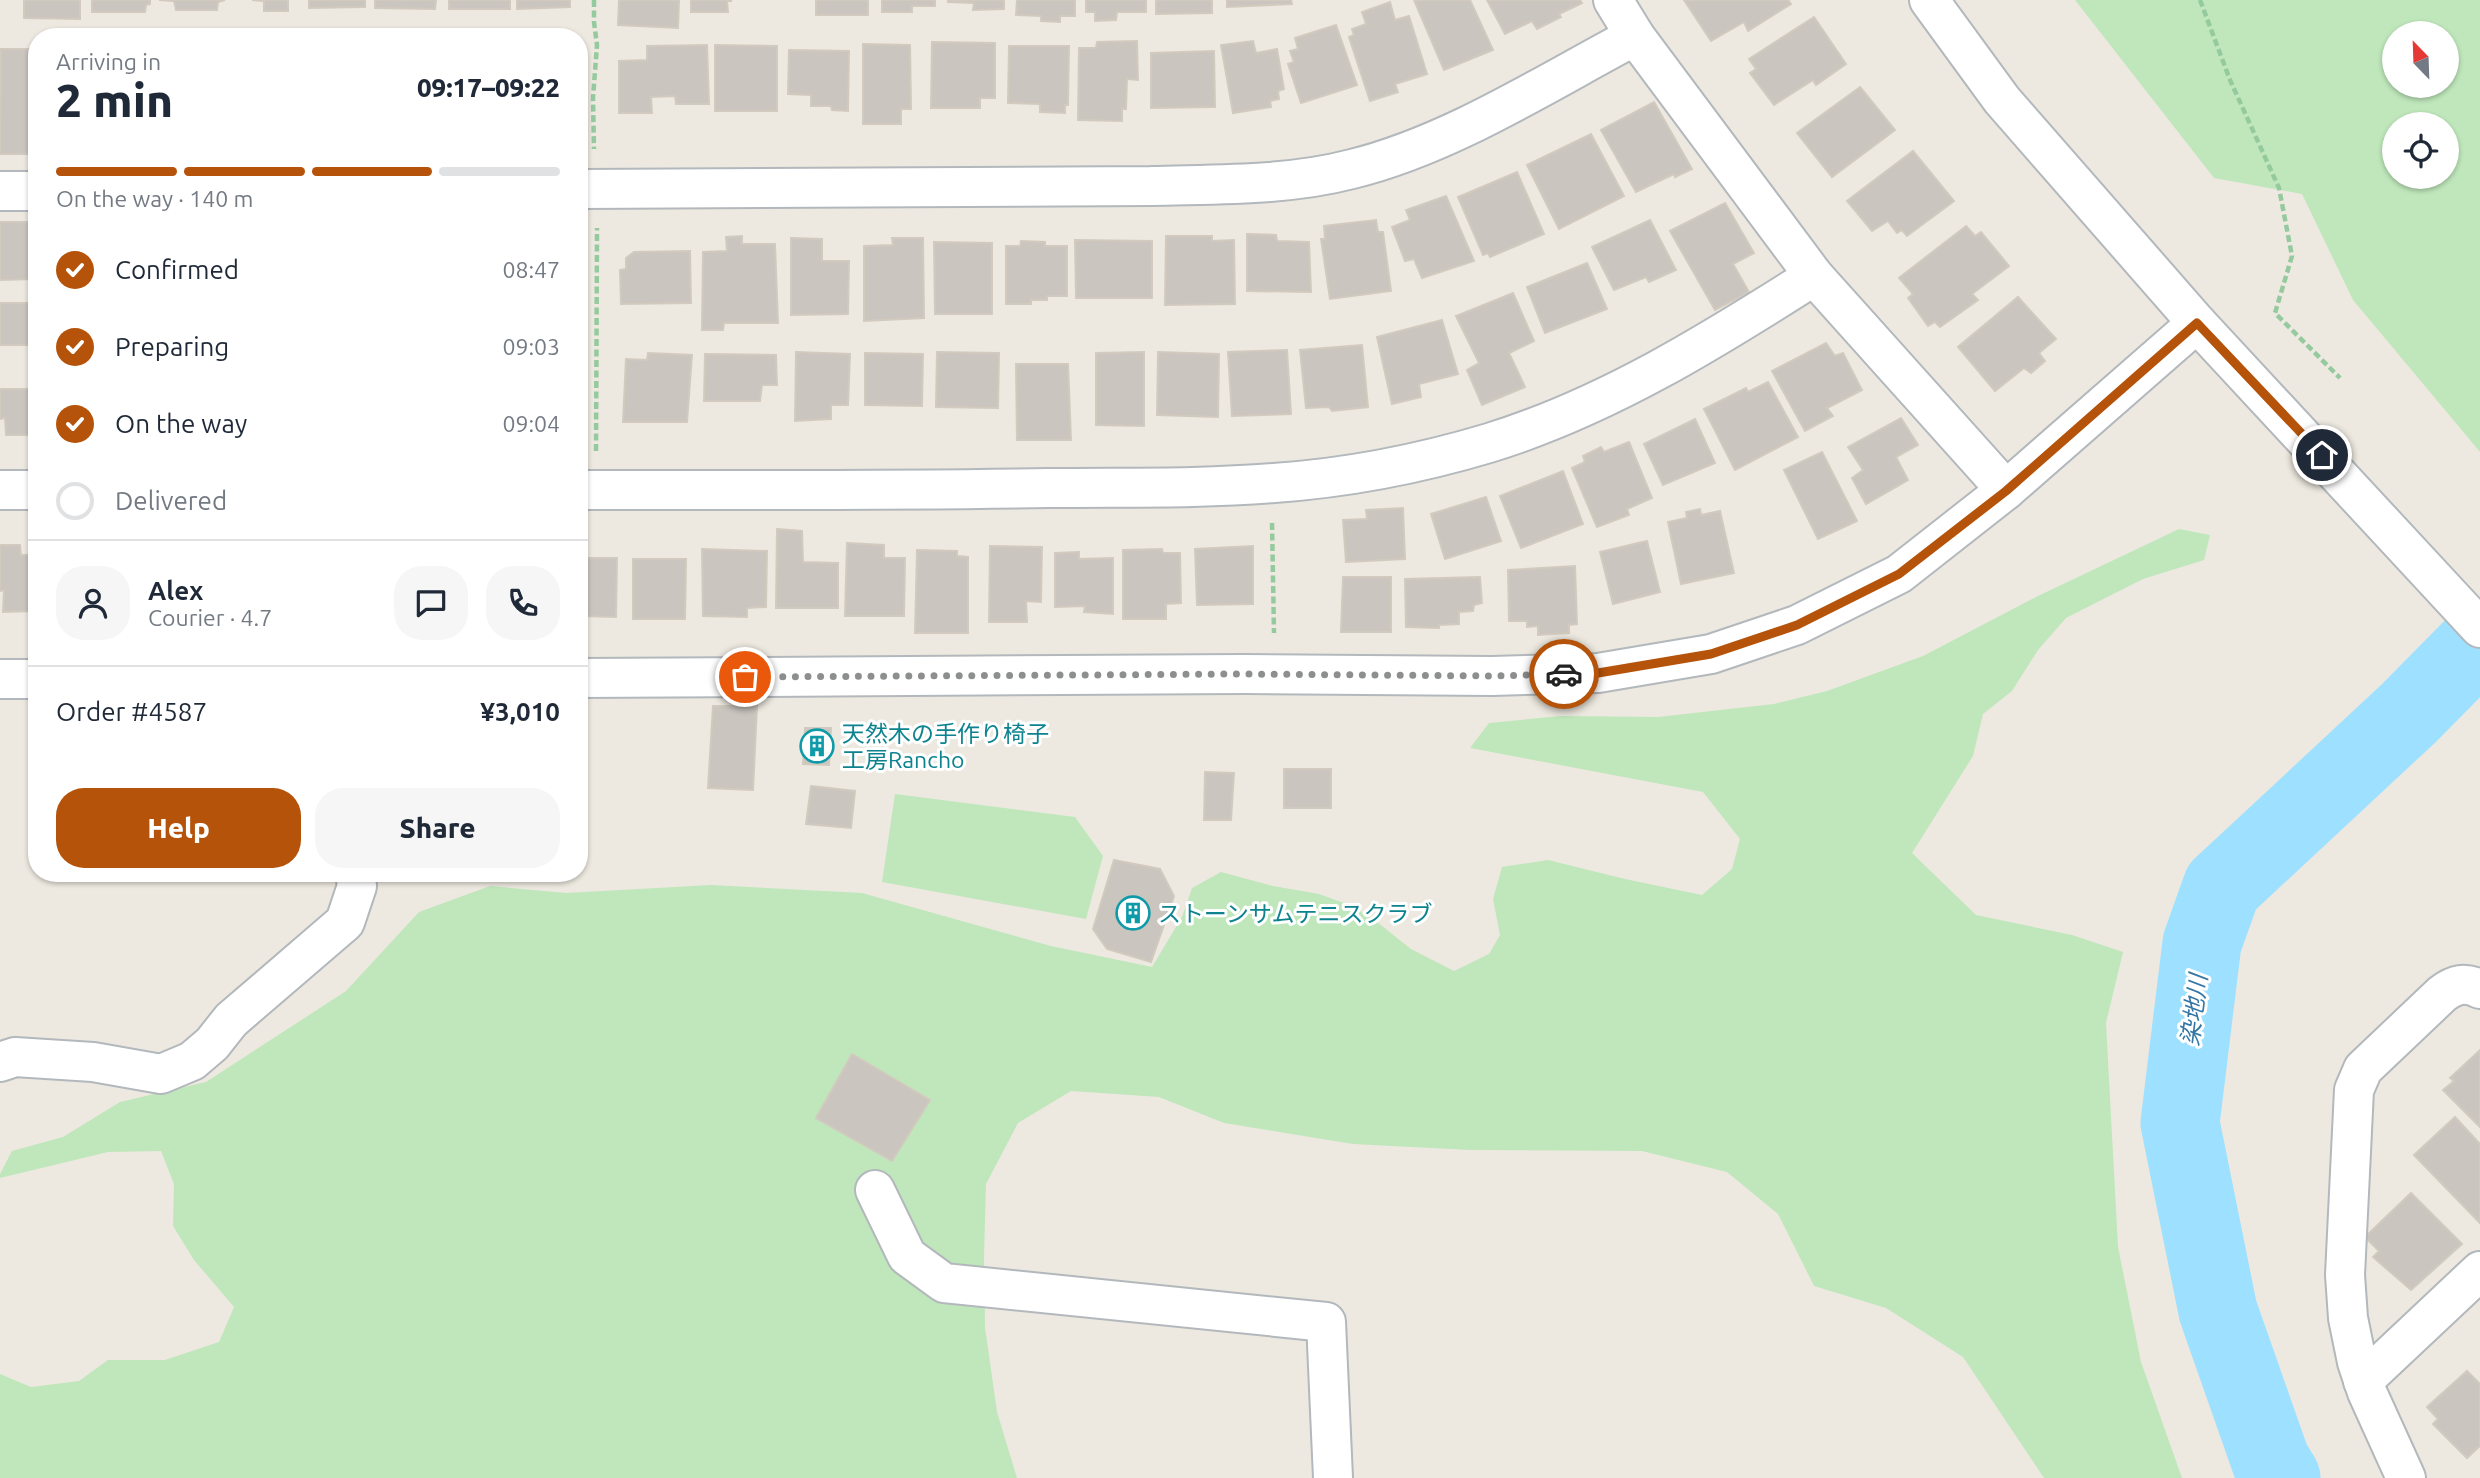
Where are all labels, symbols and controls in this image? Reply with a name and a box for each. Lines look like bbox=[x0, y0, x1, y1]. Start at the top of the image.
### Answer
north arrow bbox=[2382, 21, 2459, 98]
map controls bbox=[2382, 21, 2459, 189]
text: Arriving in bbox=[56, 49, 161, 74]
text: 09:17–09:22 bbox=[417, 73, 560, 102]
text: 2 min bbox=[56, 74, 173, 126]
button: locate bbox=[2382, 112, 2459, 189]
text: On the way · 140 m bbox=[56, 186, 253, 211]
icon: check bbox=[56, 251, 94, 289]
text: Confirmed bbox=[115, 255, 239, 284]
text: 08:47 bbox=[502, 257, 560, 282]
icon: check bbox=[56, 328, 94, 366]
text: Preparing bbox=[115, 332, 229, 361]
text: 09:03 bbox=[502, 334, 560, 359]
icon: check bbox=[56, 405, 94, 443]
text: On the way bbox=[115, 409, 247, 438]
text: 09:04 bbox=[502, 411, 560, 436]
pin bbox=[2292, 425, 2352, 485]
icon: home bbox=[2303, 436, 2341, 474]
text: Delivered bbox=[115, 486, 227, 515]
button: person bbox=[56, 566, 130, 640]
button: chat bbox=[394, 566, 468, 640]
button: phone bbox=[486, 566, 560, 640]
text: Alex bbox=[148, 576, 203, 605]
text: Courier · 4.7 bbox=[148, 605, 272, 630]
courier bbox=[1529, 639, 1599, 709]
pin bbox=[715, 647, 775, 707]
icon: car bbox=[1545, 655, 1583, 693]
icon: bag bbox=[726, 658, 764, 696]
text: Order #4587 bbox=[56, 697, 207, 726]
text: ¥3,010 bbox=[480, 697, 560, 726]
place label: 天然木の手作り椅子 工房Rancho bbox=[842, 721, 1049, 772]
building icon: 天然木の手作り椅子 工房Rancho bbox=[798, 727, 836, 765]
button: Help bbox=[56, 788, 301, 868]
button: Share bbox=[315, 788, 560, 868]
building icon: ストーンサムテニスクラブ bbox=[1114, 894, 1152, 932]
place label: ストーンサムテニスクラブ bbox=[1158, 901, 1432, 926]
water label: 染地川 bbox=[2176, 970, 2212, 1047]

